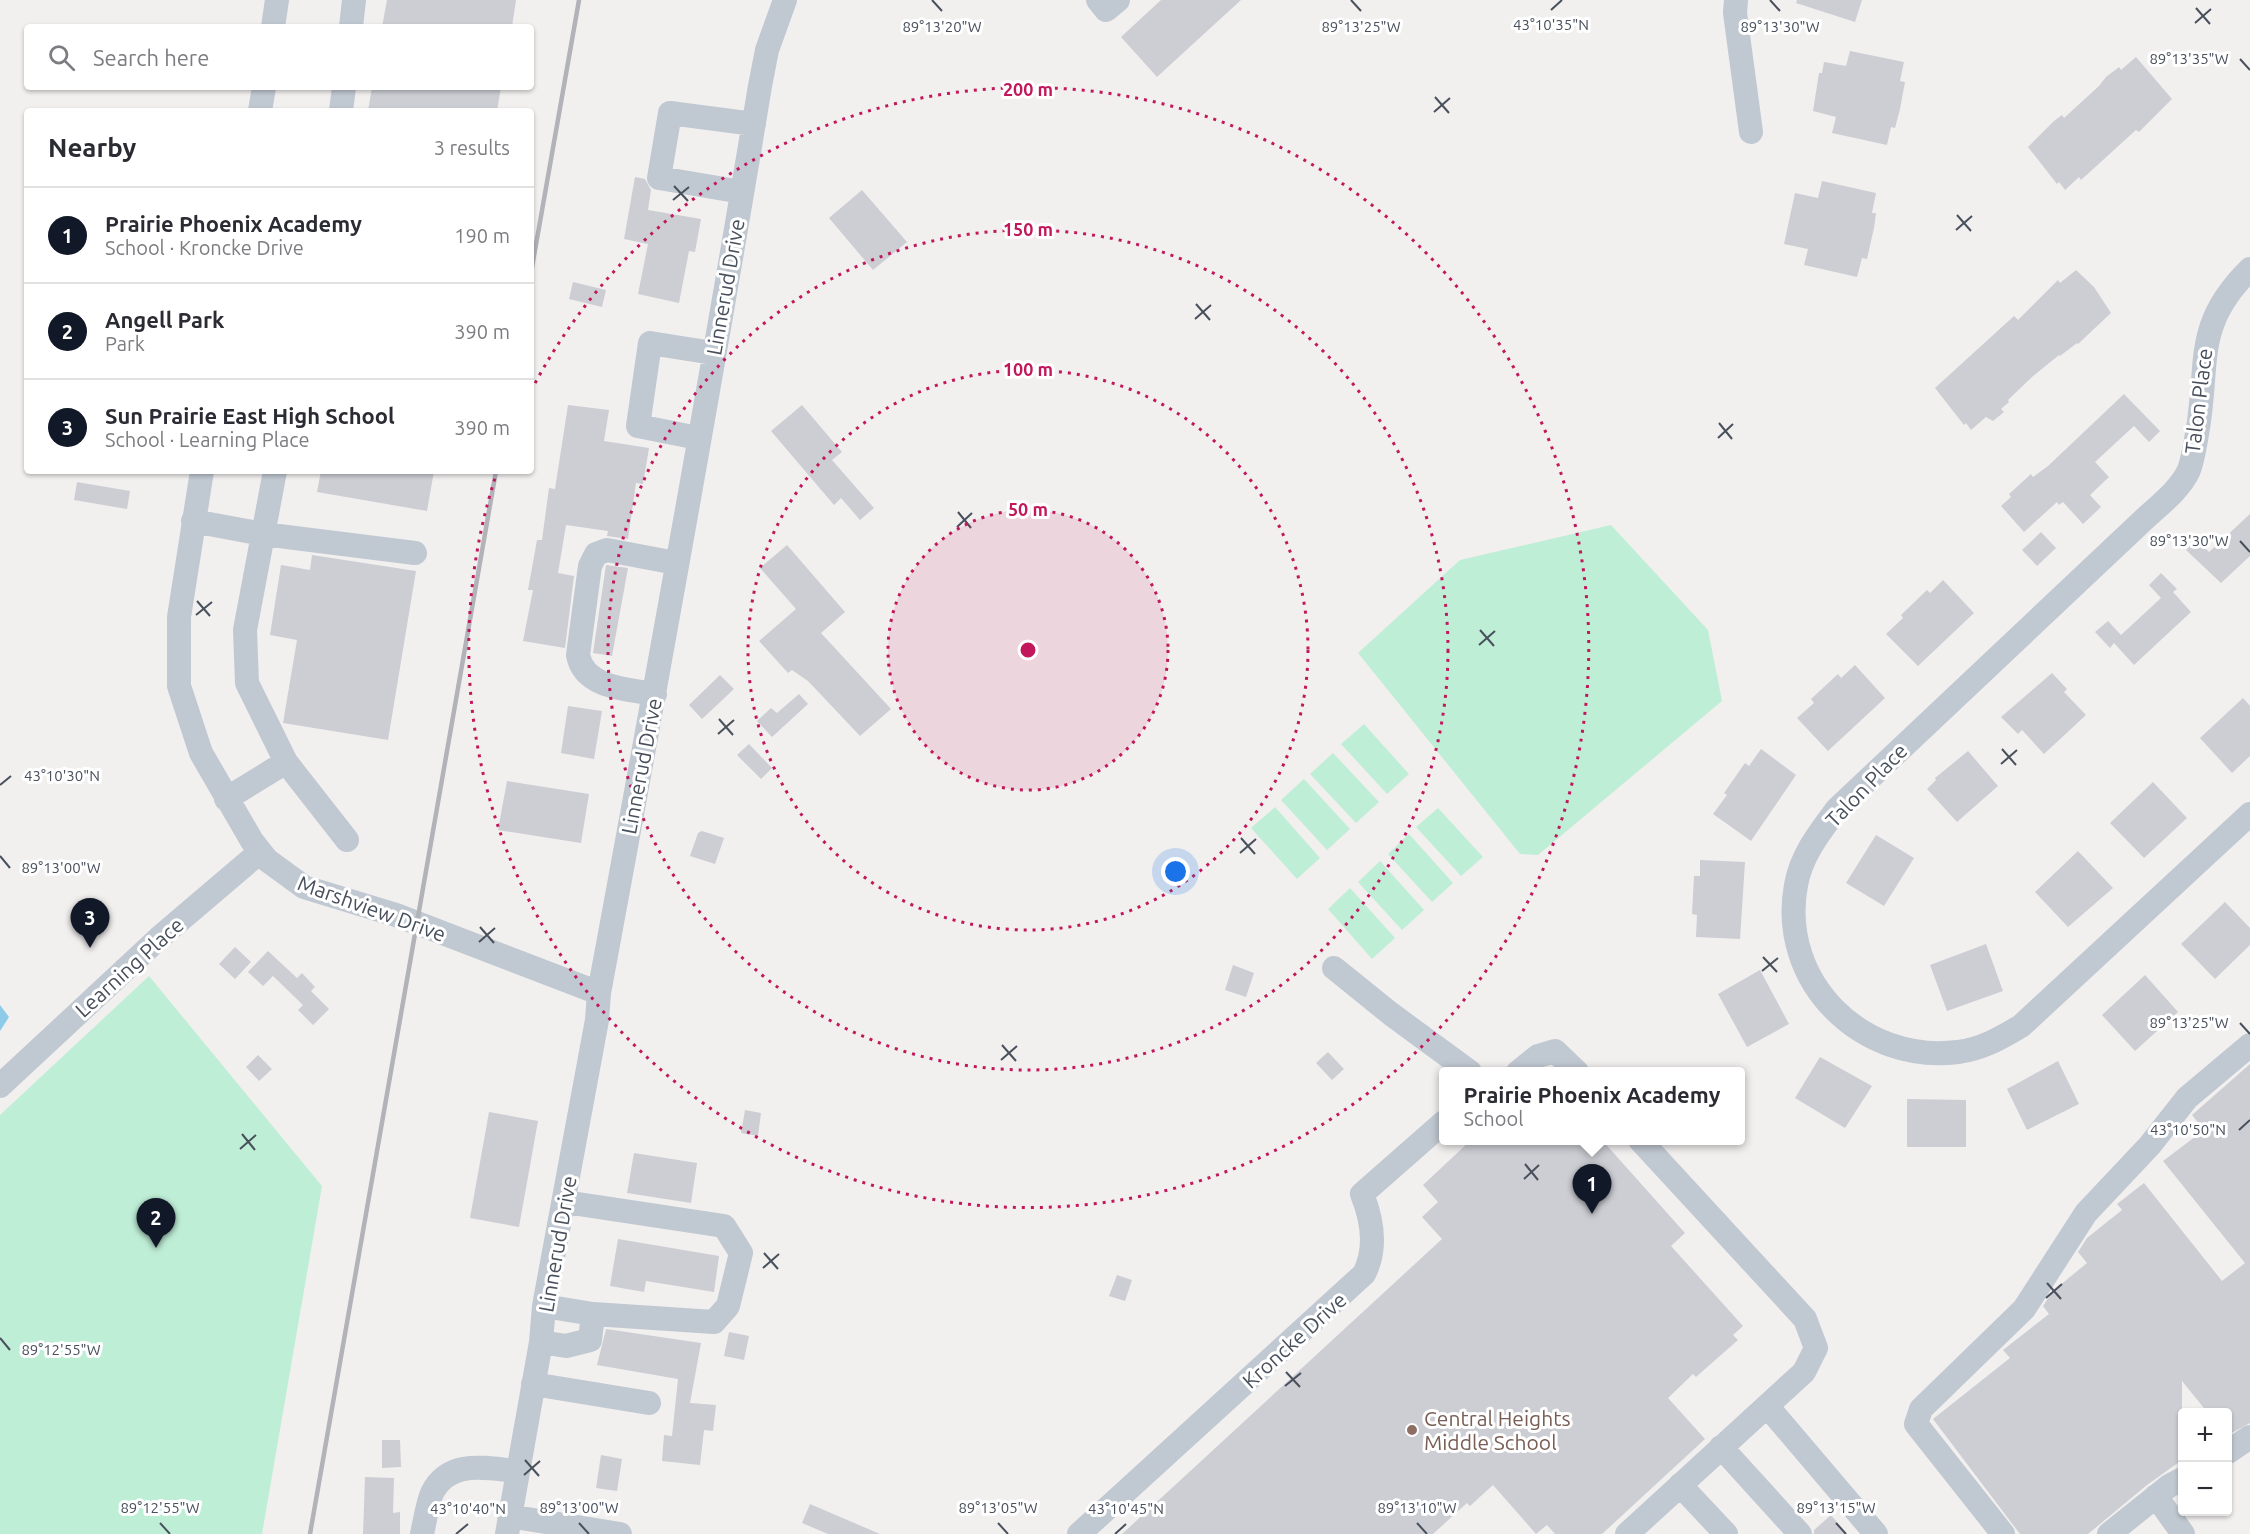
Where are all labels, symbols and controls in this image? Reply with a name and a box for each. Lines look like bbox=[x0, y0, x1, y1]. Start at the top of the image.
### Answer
text: 43°10'35"N bbox=[1513, 16, 1589, 33]
text: 89°13'20"W bbox=[902, 18, 982, 35]
text: 89°13'25"W bbox=[1321, 18, 1401, 35]
text: 89°13'30"W bbox=[1740, 18, 1820, 35]
search box bbox=[24, 24, 534, 90]
icon: search bbox=[45, 41, 78, 74]
text: Search here bbox=[93, 45, 209, 70]
text: 89°13'35"W bbox=[2149, 50, 2229, 67]
text: 200 m bbox=[1003, 79, 1053, 99]
text: Nearby bbox=[48, 133, 136, 162]
text: 3 results bbox=[434, 136, 510, 159]
text: Prairie Phoenix Academy bbox=[105, 211, 362, 236]
street label: Linnerud Drive bbox=[701, 217, 749, 357]
text: 150 m bbox=[1003, 219, 1053, 239]
text: 1 bbox=[62, 224, 73, 247]
text: 190 m bbox=[454, 224, 510, 247]
text: School · Kroncke Drive bbox=[105, 236, 304, 259]
text: Angell Park bbox=[105, 307, 224, 332]
text: 2 bbox=[62, 320, 73, 343]
text: 390 m bbox=[454, 320, 510, 343]
text: Park bbox=[105, 332, 145, 355]
street label: Talon Place bbox=[2180, 347, 2216, 455]
text: 100 m bbox=[1003, 359, 1053, 379]
text: Sun Prairie East High School bbox=[105, 403, 395, 428]
text: 3 bbox=[62, 416, 73, 439]
text: 390 m bbox=[454, 416, 510, 439]
text: School · Learning Place bbox=[105, 428, 310, 451]
text: 50 m bbox=[1008, 499, 1048, 519]
text: 89°13'30"W bbox=[2149, 532, 2229, 549]
centre of rings bbox=[1018, 640, 1038, 660]
street label: Linnerud Drive bbox=[616, 696, 666, 836]
street label: Talon Place bbox=[1820, 738, 1912, 832]
text: 43°10'30"N bbox=[24, 767, 100, 784]
your location bbox=[1161, 857, 1190, 886]
text: 89°13'00"W bbox=[21, 859, 101, 876]
street label: Marshview Drive bbox=[295, 870, 449, 946]
pin: 3 bbox=[70, 898, 110, 948]
street label: Learning Place bbox=[70, 912, 188, 1022]
text: 89°13'25"W bbox=[2149, 1014, 2229, 1031]
popup bbox=[1439, 1067, 1745, 1145]
text: Prairie Phoenix Academy bbox=[1464, 1082, 1720, 1107]
text: School bbox=[1464, 1107, 1523, 1130]
text: 43°10'50"N bbox=[2150, 1121, 2226, 1138]
pin: 1 bbox=[1572, 1164, 1612, 1214]
street label: Linnerud Drive bbox=[533, 1174, 581, 1314]
pin: 2 bbox=[136, 1198, 176, 1248]
street label: Kroncke Drive bbox=[1237, 1287, 1351, 1393]
text: 89°12'55"W bbox=[21, 1341, 101, 1358]
place label: Central Heights Middle School bbox=[1424, 1406, 1571, 1454]
map controls bbox=[2178, 1408, 2232, 1516]
button: + bbox=[2178, 1408, 2232, 1462]
marker: Central Heights Middle School bbox=[1405, 1423, 1419, 1437]
button: − bbox=[2178, 1462, 2232, 1516]
text: 89°12'55"W bbox=[120, 1499, 200, 1516]
text: 89°13'00"W bbox=[539, 1499, 619, 1516]
text: 89°13'05"W bbox=[958, 1499, 1038, 1516]
text: 89°13'10"W bbox=[1377, 1499, 1457, 1516]
text: 89°13'15"W bbox=[1796, 1499, 1876, 1516]
text: 43°10'40"N bbox=[430, 1500, 506, 1517]
text: 43°10'45"N bbox=[1088, 1500, 1164, 1517]

